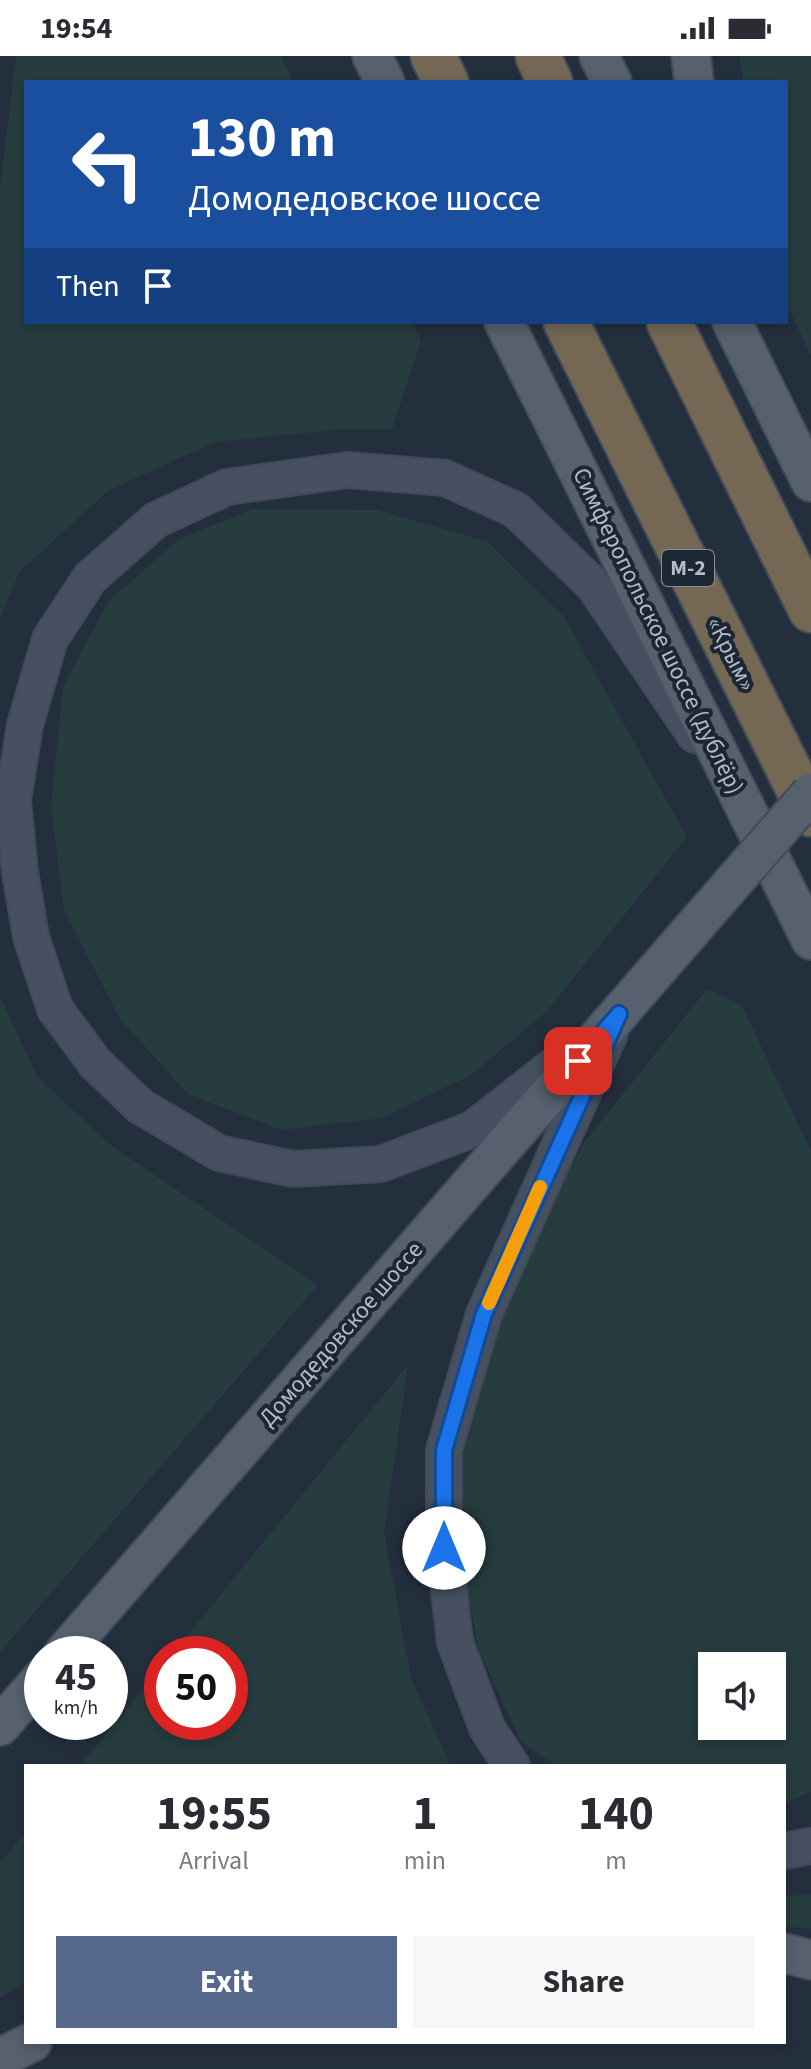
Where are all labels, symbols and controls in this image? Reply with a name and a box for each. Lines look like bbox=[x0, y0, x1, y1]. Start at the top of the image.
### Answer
text: 19:54 bbox=[40, 7, 112, 50]
text: 130 m bbox=[188, 99, 336, 178]
icon: left bbox=[56, 112, 160, 216]
text: Домодедовское шоссе bbox=[188, 173, 541, 224]
icon: arrive bbox=[136, 264, 180, 308]
text: Then bbox=[56, 265, 120, 308]
street label: Симферопольское шоссе (дублёр) bbox=[563, 462, 753, 800]
road number: М-2 bbox=[662, 550, 714, 586]
street label: «Крым» bbox=[697, 611, 765, 697]
pin bbox=[544, 1027, 612, 1095]
icon: arrive bbox=[556, 1039, 600, 1083]
street label: Домодедовское шоссе bbox=[251, 1234, 431, 1434]
position arrow bbox=[402, 1506, 486, 1590]
speed limit sign: 50 bbox=[144, 1636, 248, 1740]
text: 45 bbox=[55, 1649, 97, 1706]
map controls bbox=[698, 1652, 786, 1740]
button: sound bbox=[698, 1652, 786, 1740]
text: km/h bbox=[54, 1694, 98, 1722]
text: 19:55 bbox=[156, 1780, 272, 1848]
text: 1 bbox=[412, 1780, 438, 1848]
text: 140 bbox=[578, 1780, 654, 1848]
text: Arrival bbox=[179, 1842, 249, 1879]
text: min bbox=[404, 1842, 446, 1879]
text: m bbox=[605, 1842, 627, 1879]
button: Exit bbox=[56, 1936, 397, 2028]
button: Share bbox=[413, 1936, 754, 2028]

